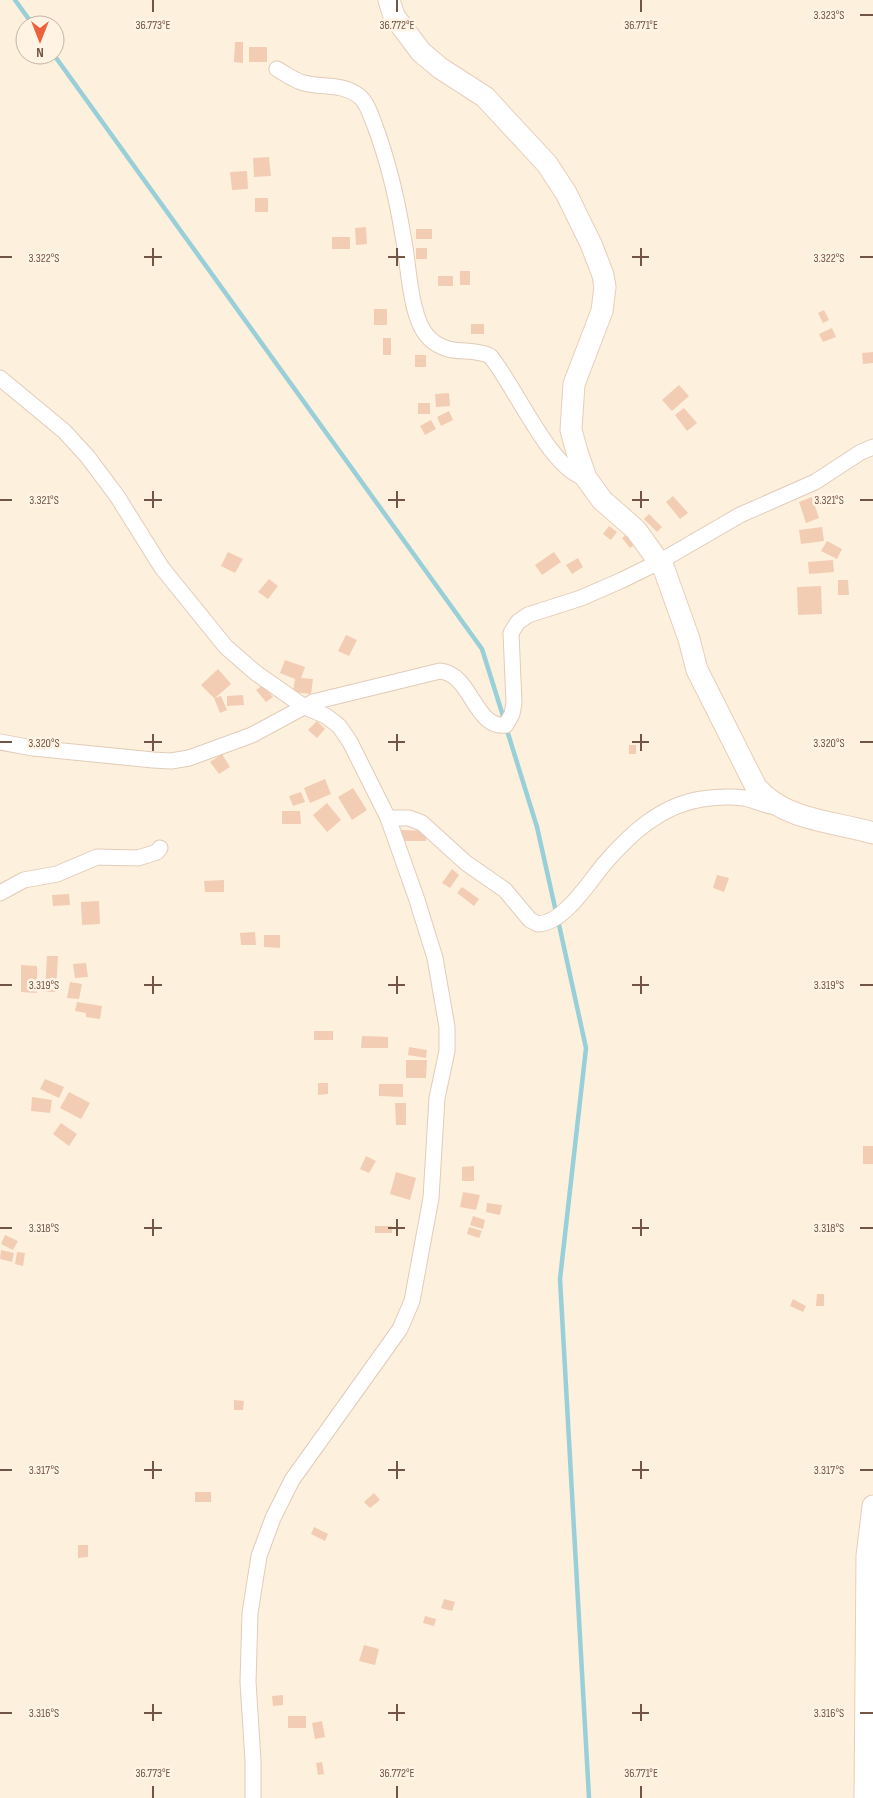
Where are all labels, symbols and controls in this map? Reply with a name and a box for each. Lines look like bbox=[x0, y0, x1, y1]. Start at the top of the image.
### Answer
text: 3.323°S bbox=[813, 8, 845, 23]
north arrow bbox=[15, 15, 65, 65]
text: 36.773°E bbox=[135, 18, 171, 33]
text: 36.772°E bbox=[380, 18, 415, 33]
text: 36.771°E bbox=[624, 18, 658, 33]
text: N bbox=[36, 44, 44, 61]
text: 3.322°S bbox=[29, 251, 59, 266]
text: 3.322°S bbox=[814, 251, 844, 266]
text: 3.321°S bbox=[29, 493, 59, 508]
text: 3.321°S bbox=[814, 493, 844, 508]
text: 3.320°S bbox=[28, 736, 60, 751]
text: 3.320°S bbox=[813, 736, 845, 751]
text: 3.319°S bbox=[29, 978, 59, 993]
text: 3.319°S bbox=[814, 978, 844, 993]
text: 3.318°S bbox=[29, 1221, 59, 1236]
text: 3.318°S bbox=[814, 1221, 844, 1236]
text: 3.317°S bbox=[29, 1463, 59, 1478]
text: 3.317°S bbox=[814, 1463, 844, 1478]
text: 3.316°S bbox=[29, 1706, 59, 1721]
text: 3.316°S bbox=[814, 1706, 844, 1721]
text: 36.773°E bbox=[135, 1766, 171, 1781]
text: 36.772°E bbox=[380, 1766, 415, 1781]
text: 36.771°E bbox=[624, 1766, 658, 1781]

